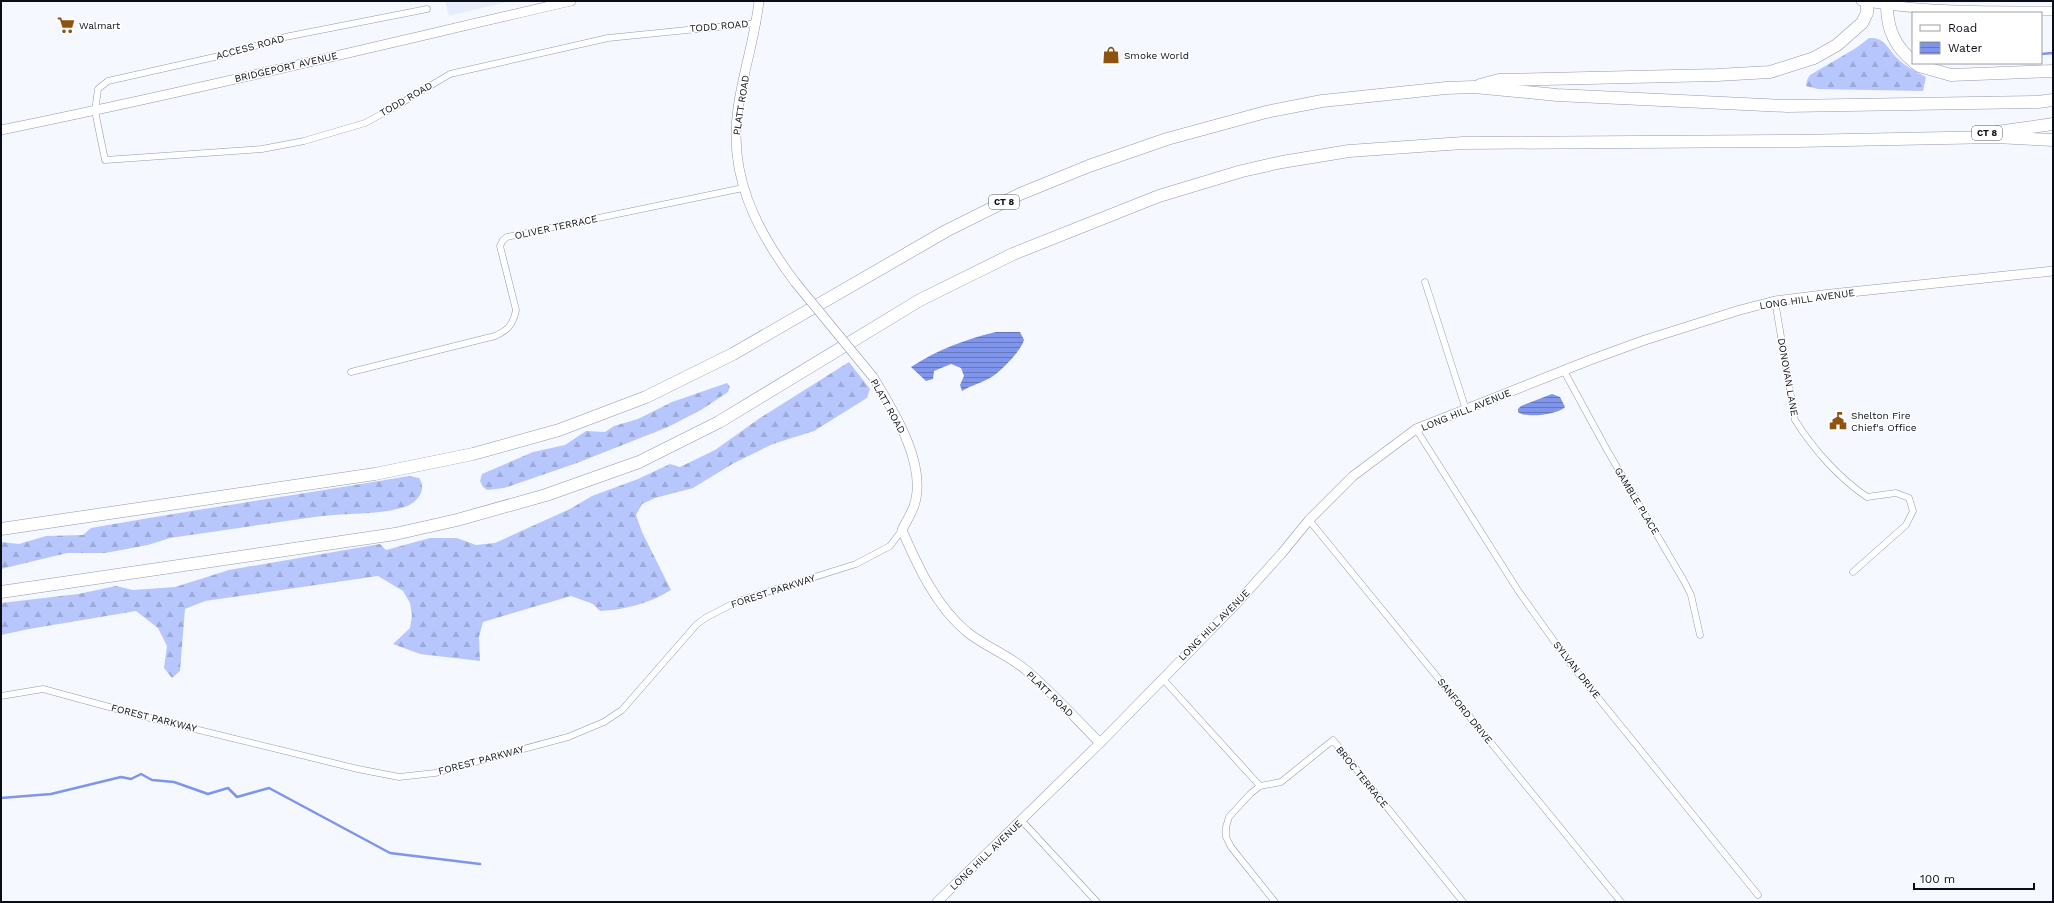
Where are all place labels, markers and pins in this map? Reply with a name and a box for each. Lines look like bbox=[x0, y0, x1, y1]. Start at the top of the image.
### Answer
supermarket icon: Walmart bbox=[56, 15, 76, 35]
place label: Walmart bbox=[79, 20, 121, 31]
shop icon: Smoke World bbox=[1101, 45, 1121, 65]
place label: Smoke World bbox=[1124, 50, 1189, 61]
place label: Shelton Fire Chief's Office bbox=[1851, 410, 1917, 433]
public building icon: Shelton Fire Chief's Office bbox=[1828, 411, 1848, 431]

